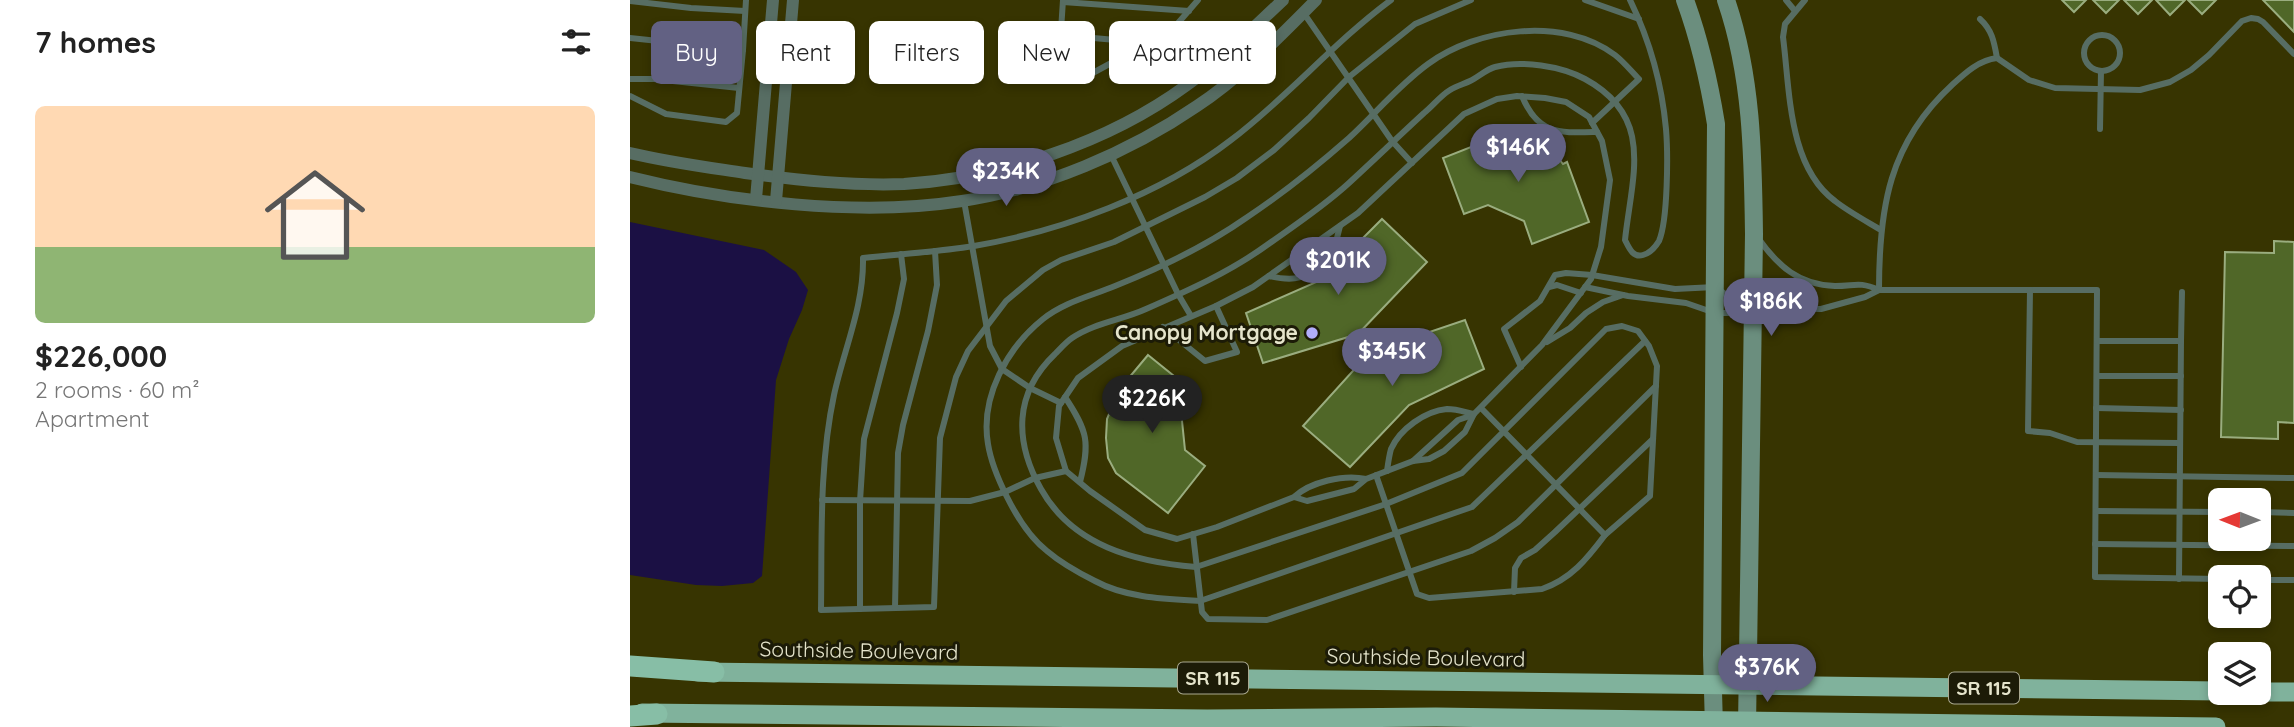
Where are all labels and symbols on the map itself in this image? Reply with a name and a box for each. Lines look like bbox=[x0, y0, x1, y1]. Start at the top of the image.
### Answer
pin: $146K bbox=[1469, 124, 1567, 184]
pin: $234K bbox=[957, 148, 1055, 208]
pin: $201K bbox=[1289, 238, 1387, 297]
pin: $186K bbox=[1722, 278, 1820, 338]
place label: Canopy Mortgage bbox=[1115, 319, 1298, 345]
marker: Canopy Mortgage bbox=[1304, 325, 1320, 341]
pin: $345K bbox=[1343, 328, 1441, 388]
pin: $226K bbox=[1103, 376, 1201, 435]
north arrow bbox=[2208, 488, 2272, 551]
street label: Southside Boulevard bbox=[759, 635, 959, 665]
street label: Southside Boulevard bbox=[1326, 642, 1526, 672]
pin: $376K bbox=[1718, 644, 1816, 704]
road number: SR 115 bbox=[1178, 663, 1248, 694]
road number: SR 115 bbox=[1949, 673, 2019, 704]

